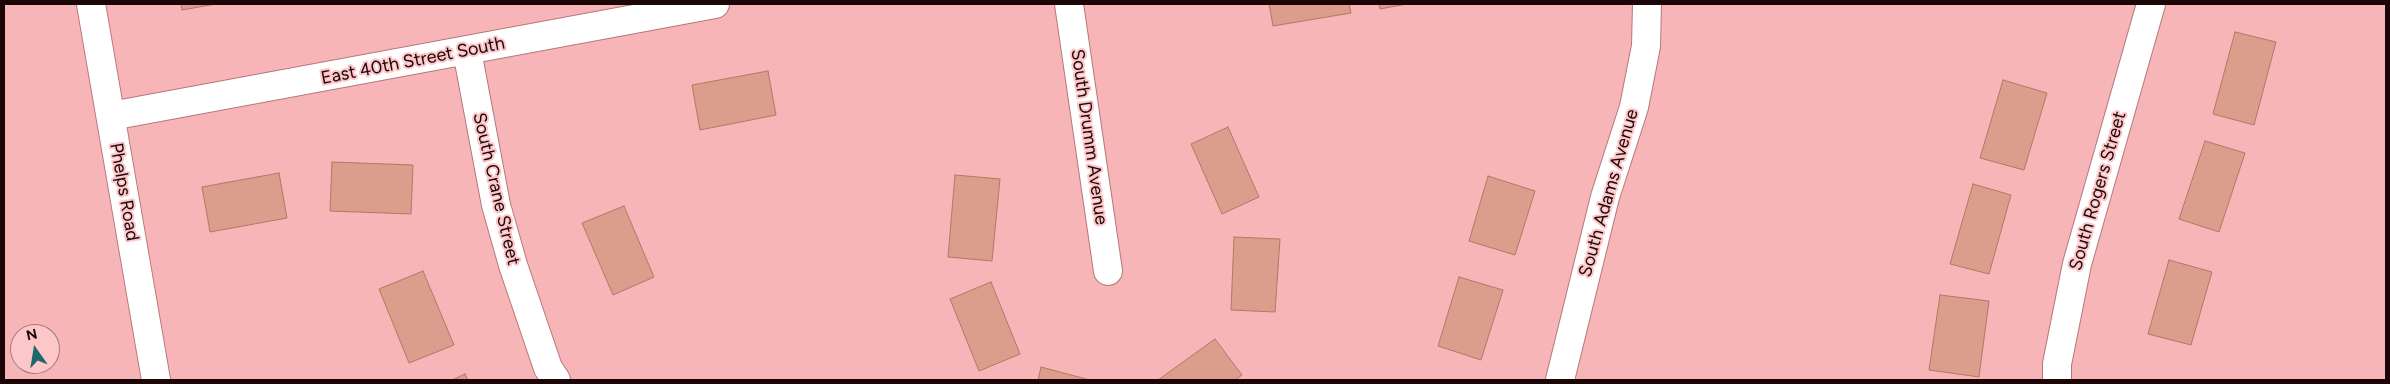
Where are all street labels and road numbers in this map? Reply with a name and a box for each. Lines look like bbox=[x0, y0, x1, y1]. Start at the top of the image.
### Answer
street label: East 40th Street South bbox=[319, 33, 507, 89]
street label: South Drumm Avenue bbox=[1066, 48, 1112, 226]
street label: South Adams Avenue bbox=[1575, 107, 1643, 279]
street label: South Rogers Street bbox=[2065, 109, 2131, 273]
street label: South Crane Street bbox=[468, 111, 524, 267]
street label: Phelps Road bbox=[105, 141, 143, 243]

